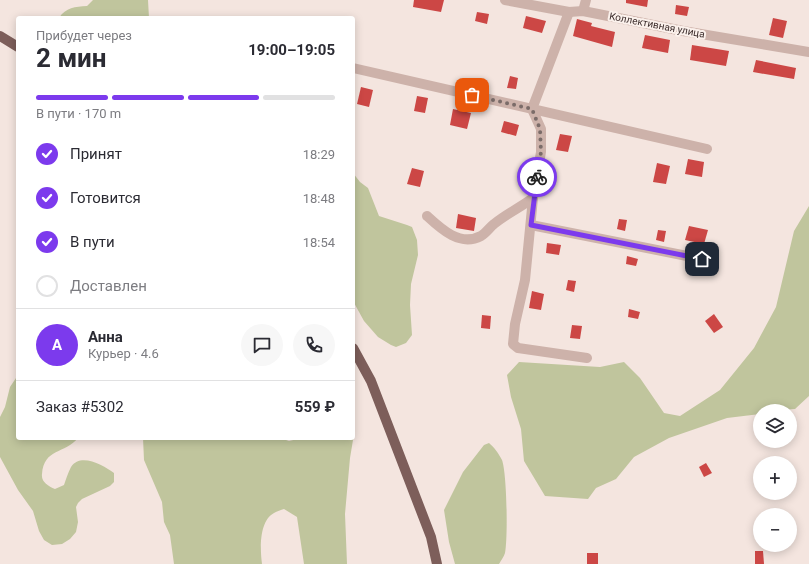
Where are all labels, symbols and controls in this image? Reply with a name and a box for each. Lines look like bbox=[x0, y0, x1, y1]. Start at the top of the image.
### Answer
street label: Коллективная улица bbox=[608, 10, 706, 40]
text: Прибудет через bbox=[36, 28, 132, 43]
text: 19:00–19:05 bbox=[248, 41, 335, 59]
text: 2 мин bbox=[36, 43, 107, 73]
pin bbox=[455, 78, 489, 112]
icon: bag bbox=[461, 84, 483, 106]
text: В пути · 170 m bbox=[36, 106, 121, 121]
icon: check bbox=[36, 143, 58, 165]
text: Принят bbox=[70, 145, 122, 163]
text: 18:29 bbox=[303, 147, 335, 162]
courier bbox=[517, 157, 557, 197]
icon: bike bbox=[526, 166, 548, 188]
icon: check bbox=[36, 187, 58, 209]
text: Готовится bbox=[70, 189, 141, 207]
text: 18:48 bbox=[303, 191, 335, 206]
icon: check bbox=[36, 231, 58, 253]
text: В пути bbox=[70, 233, 115, 251]
text: 18:54 bbox=[303, 235, 335, 250]
pin bbox=[685, 242, 719, 276]
icon: home bbox=[691, 248, 713, 270]
text: Доставлен bbox=[70, 277, 147, 295]
button: chat bbox=[241, 324, 283, 366]
button: phone bbox=[293, 324, 335, 366]
text: Анна bbox=[88, 328, 123, 346]
text: А bbox=[52, 336, 62, 354]
text: Курьер · 4.6 bbox=[88, 346, 159, 361]
text: Заказ #5302 bbox=[36, 398, 124, 416]
text: 559 ₽ bbox=[295, 398, 335, 416]
map controls bbox=[753, 404, 797, 552]
button: layers bbox=[753, 404, 797, 448]
button: + bbox=[753, 456, 797, 500]
button: − bbox=[753, 508, 797, 552]

